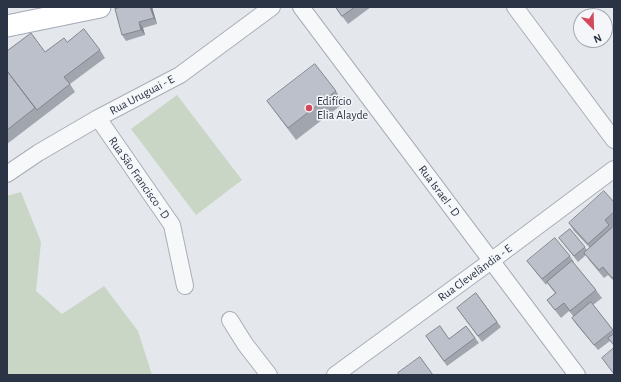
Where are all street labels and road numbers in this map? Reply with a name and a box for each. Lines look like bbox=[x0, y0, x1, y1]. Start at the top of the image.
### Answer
street label: Rua Uruguai - E bbox=[107, 72, 177, 118]
street label: Rua São Francisco - D bbox=[105, 134, 173, 222]
street label: Rua Israel - D bbox=[415, 162, 463, 220]
street label: Rua Clevelândia - E bbox=[435, 241, 515, 305]

